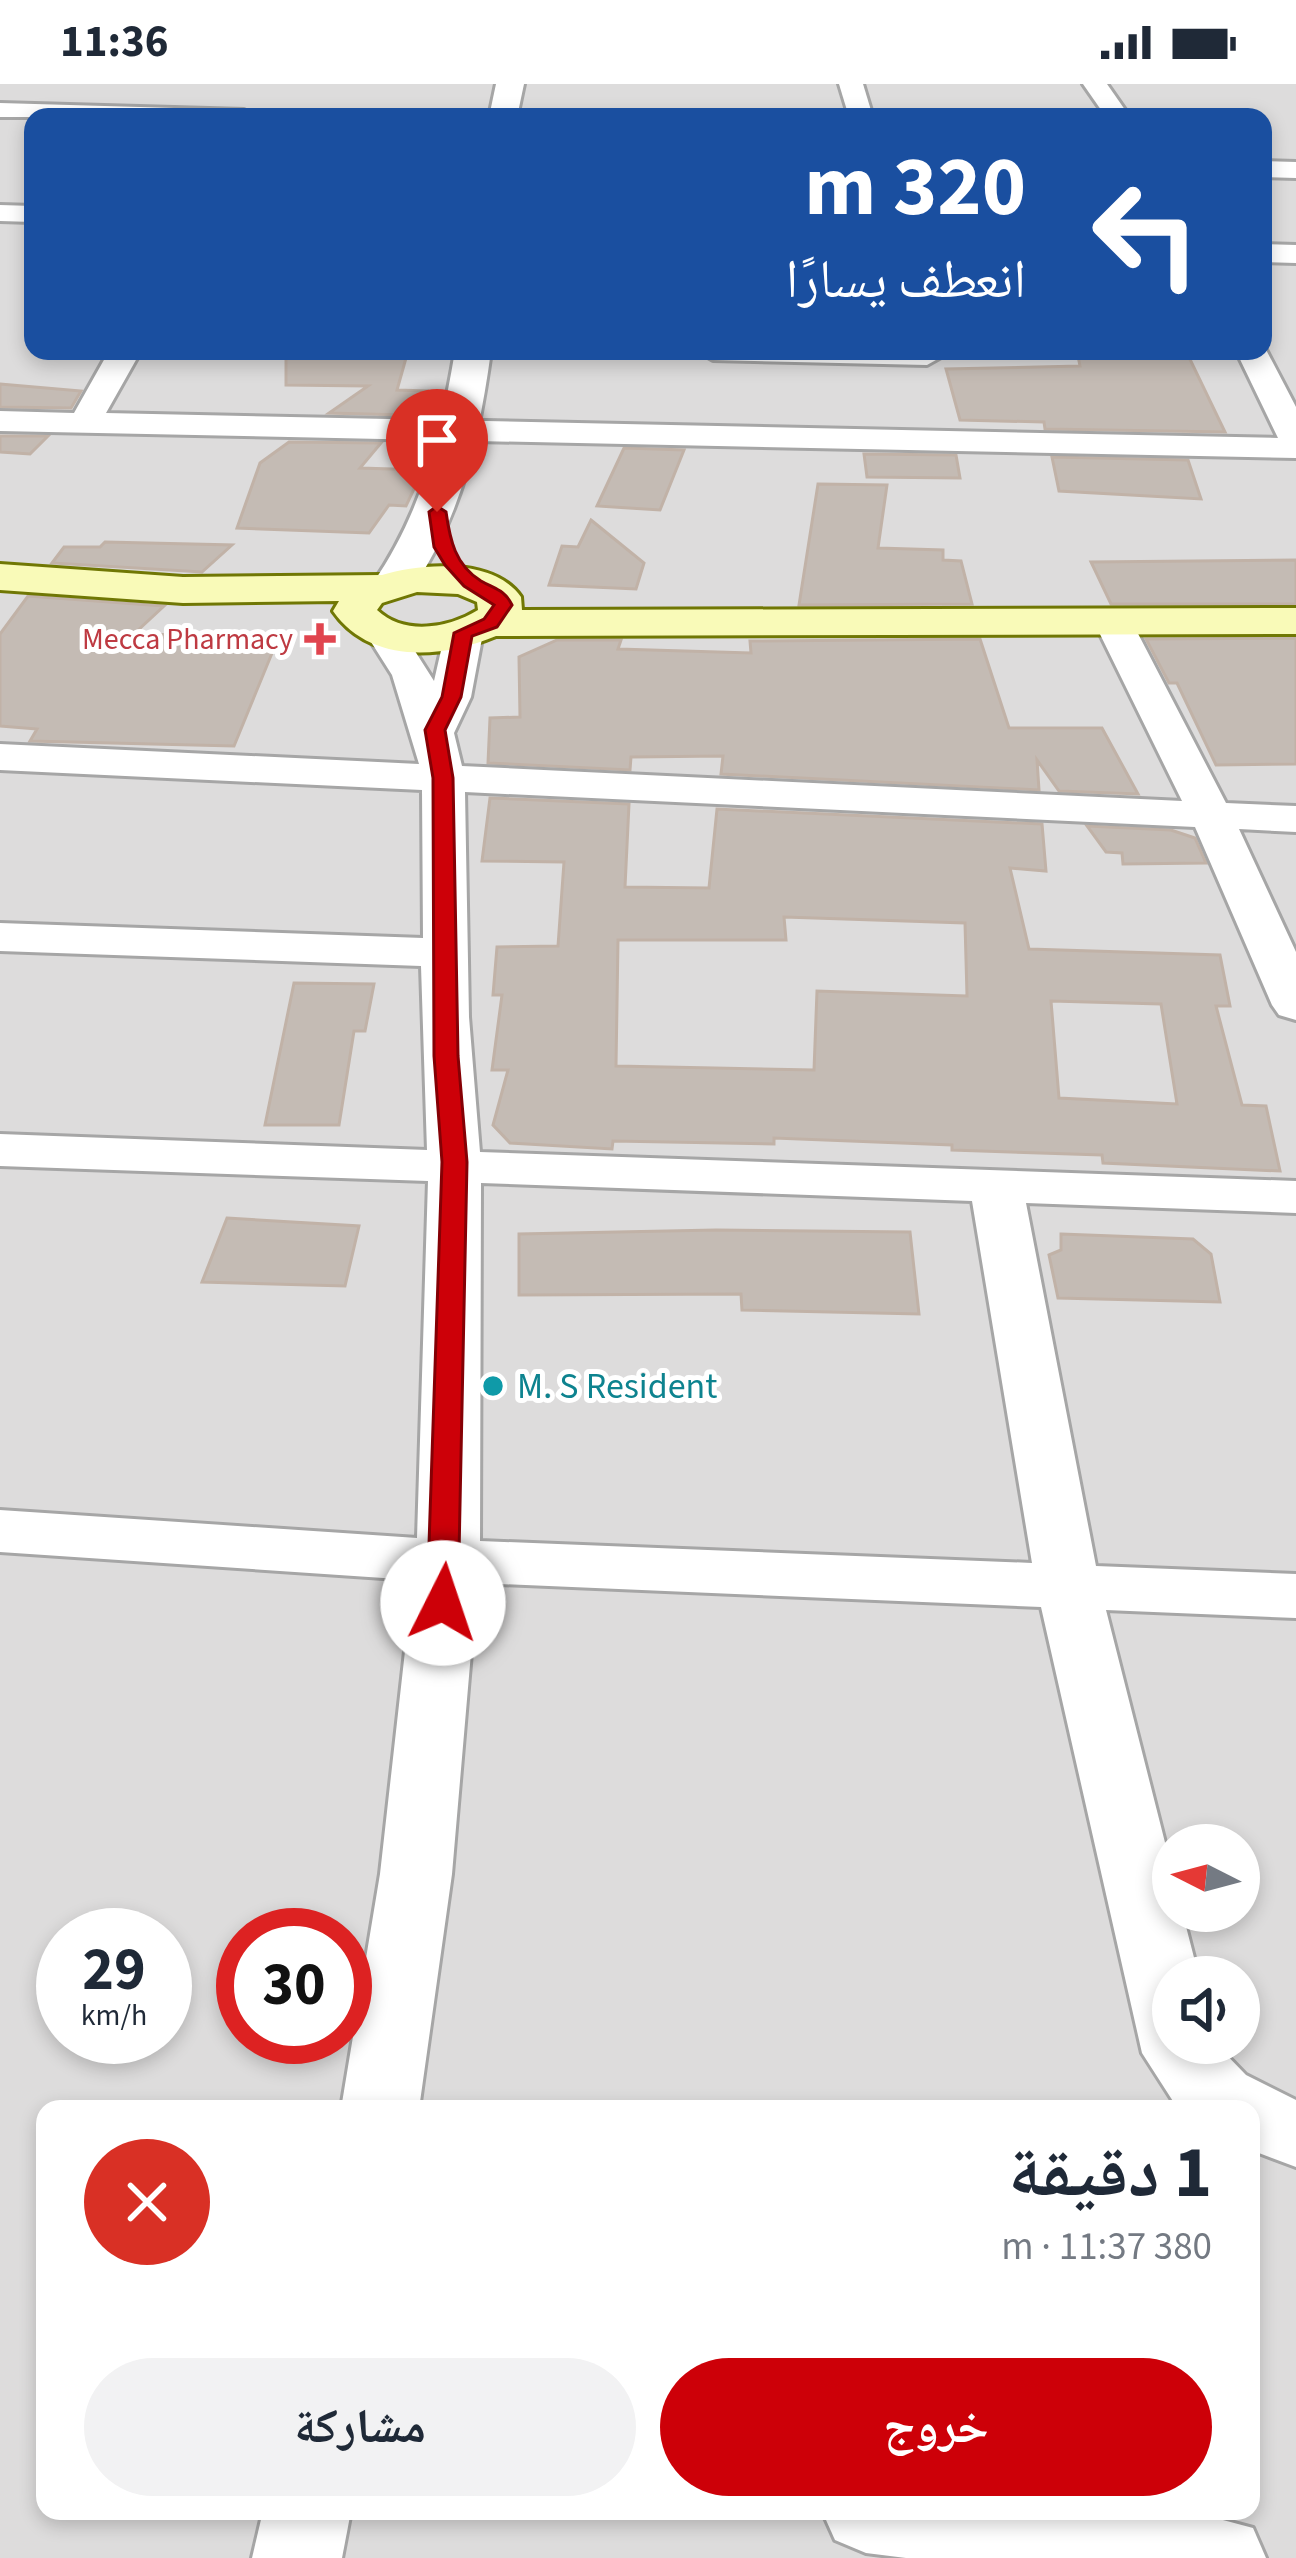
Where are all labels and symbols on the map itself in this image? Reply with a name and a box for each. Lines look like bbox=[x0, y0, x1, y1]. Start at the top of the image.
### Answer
pin bbox=[386, 389, 488, 512]
place label: Mecca Pharmacy bbox=[82, 618, 293, 661]
marker: Mecca Pharmacy bbox=[304, 623, 336, 655]
place label: M. S Resident bbox=[517, 1361, 717, 1412]
marker: M. S Resident bbox=[480, 1373, 506, 1399]
position arrow bbox=[380, 1540, 506, 1666]
north arrow bbox=[1152, 1824, 1260, 1932]
speed limit sign: 30 bbox=[216, 1908, 372, 2064]

